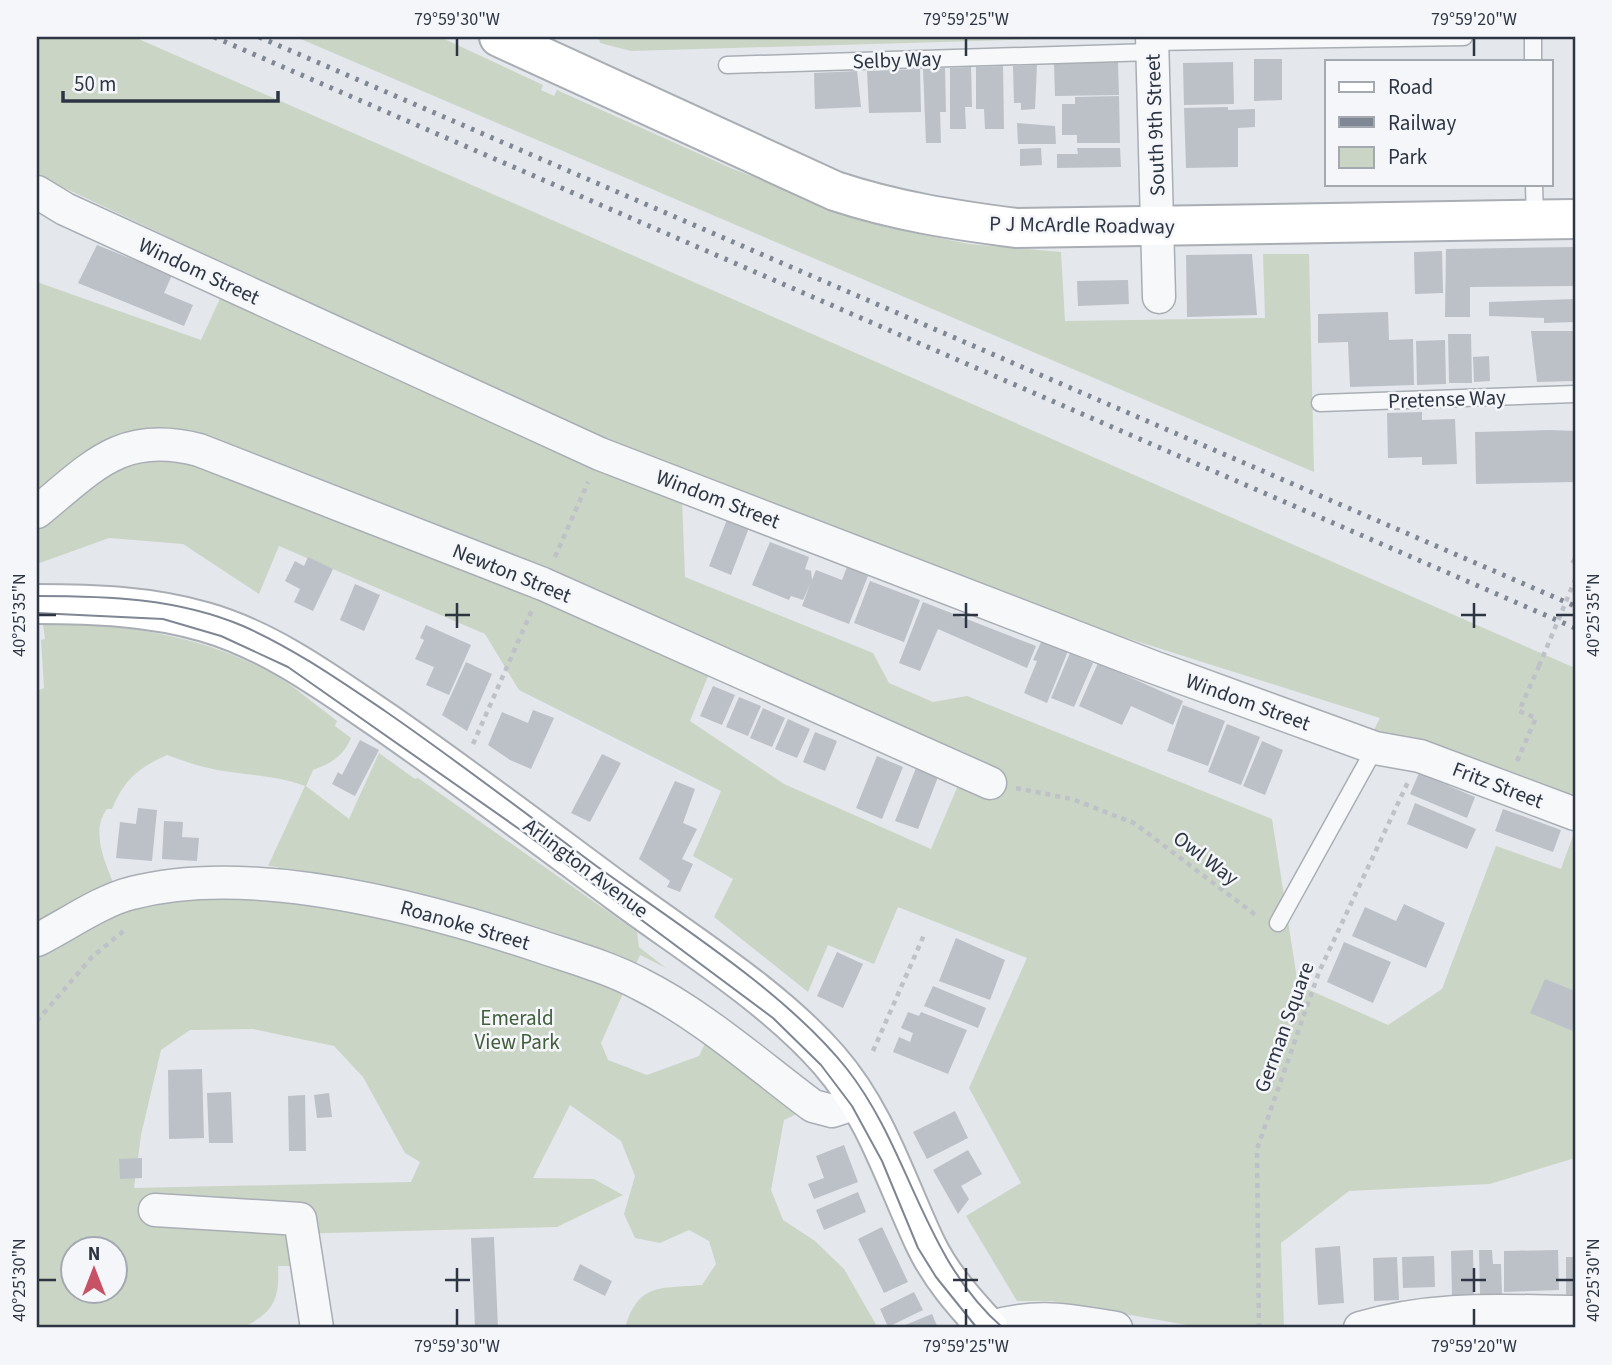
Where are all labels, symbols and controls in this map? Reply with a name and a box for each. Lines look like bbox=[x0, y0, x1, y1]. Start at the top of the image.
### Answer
text: 79°59'30"W bbox=[414, 7, 500, 32]
text: 79°59'25"W bbox=[923, 7, 1009, 32]
text: 79°59'20"W bbox=[1431, 7, 1517, 32]
street label: Selby Way bbox=[852, 43, 942, 77]
street label: South 9th Street bbox=[1138, 53, 1172, 197]
scale bar bbox=[63, 60, 278, 104]
legend bbox=[1325, 60, 1552, 186]
text: 50 m bbox=[74, 69, 116, 99]
text: Road bbox=[1388, 72, 1433, 102]
text: Railway bbox=[1388, 108, 1456, 138]
text: Park bbox=[1388, 142, 1428, 172]
street label: P J McArdle Roadway bbox=[989, 208, 1175, 242]
street label: Windom Street bbox=[134, 230, 264, 312]
street label: Pretense Way bbox=[1388, 382, 1507, 416]
street label: Windom Street bbox=[652, 462, 784, 536]
street label: Newton Street bbox=[448, 536, 576, 610]
text: 40°25'35"N bbox=[7, 573, 32, 657]
text: 40°25'35"N bbox=[1581, 573, 1606, 657]
street label: Windom Street bbox=[1182, 666, 1314, 738]
street label: Fritz Street bbox=[1448, 754, 1548, 816]
street label: Arlington Avenue bbox=[517, 811, 655, 925]
street label: Owl Way bbox=[1167, 823, 1245, 893]
street label: Roanoke Street bbox=[397, 892, 533, 958]
street label: German Square bbox=[1247, 958, 1321, 1096]
park label: Emerald View Park bbox=[474, 1003, 560, 1057]
north arrow bbox=[60, 1236, 130, 1306]
text: 40°25'30"N bbox=[7, 1238, 32, 1322]
text: 40°25'30"N bbox=[1581, 1238, 1606, 1322]
text: N bbox=[88, 1241, 100, 1268]
text: 79°59'30"W bbox=[414, 1334, 500, 1359]
text: 79°59'25"W bbox=[923, 1334, 1009, 1359]
text: 79°59'20"W bbox=[1431, 1334, 1517, 1359]

